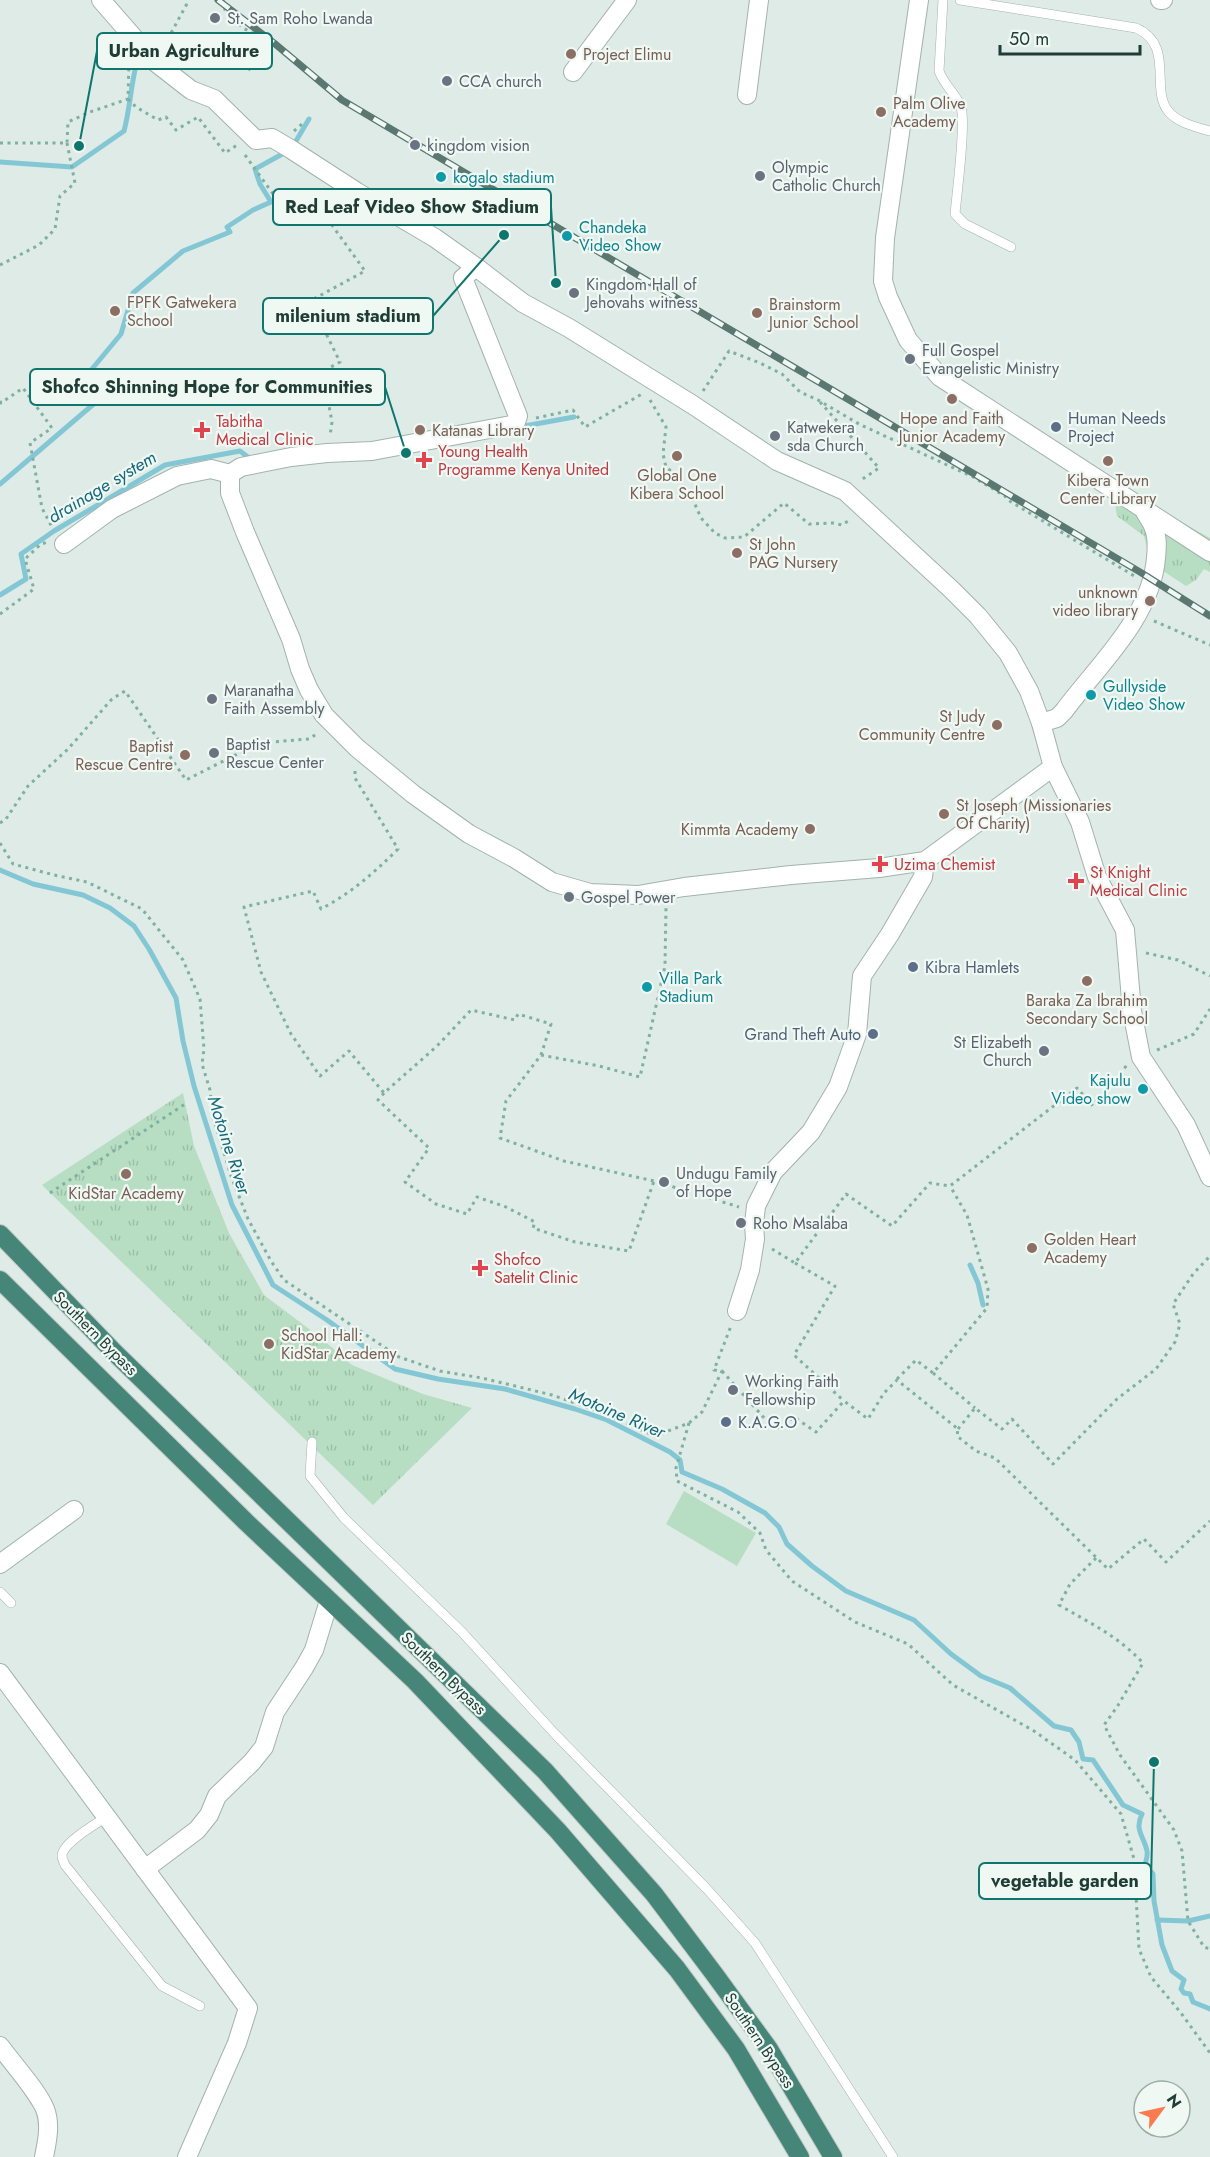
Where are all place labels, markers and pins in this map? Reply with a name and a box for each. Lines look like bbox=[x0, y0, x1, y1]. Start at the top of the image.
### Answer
place label: St. Sam Roho Lwanda bbox=[227, 7, 373, 30]
marker: St. Sam Roho Lwanda bbox=[208, 11, 222, 25]
callout: Urban Agriculture bbox=[97, 33, 272, 69]
place label: Project Elimu bbox=[583, 43, 671, 66]
marker: Project Elimu bbox=[564, 47, 578, 61]
place label: CCA church bbox=[459, 70, 542, 93]
marker: CCA church bbox=[440, 74, 454, 88]
place label: Palm Olive Academy bbox=[893, 92, 965, 133]
marker: Palm Olive Academy bbox=[874, 105, 888, 119]
place label: kingdom vision bbox=[427, 134, 530, 157]
marker: kingdom vision bbox=[408, 138, 422, 152]
place label: Olympic Catholic Church bbox=[772, 156, 881, 197]
place label: kogalo stadium bbox=[453, 166, 555, 189]
marker: Olympic Catholic Church bbox=[753, 169, 767, 183]
marker: kogalo stadium bbox=[434, 170, 448, 184]
callout: Red Leaf Video Show Stadium bbox=[273, 189, 551, 225]
place label: Chandeka Video Show bbox=[579, 216, 661, 257]
marker: Chandeka Video Show bbox=[560, 229, 574, 243]
place label: Kingdom Hall of Jehovahs witness bbox=[584, 273, 698, 314]
marker: Kingdom Hall of Jehovahs witness bbox=[567, 286, 581, 300]
place label: FPFK Gatwekera School bbox=[127, 291, 237, 332]
place label: Brainstorm Junior School bbox=[767, 293, 859, 334]
callout: milenium stadium bbox=[263, 298, 433, 334]
marker: FPFK Gatwekera School bbox=[108, 304, 122, 318]
marker: Brainstorm Junior School bbox=[750, 306, 764, 320]
place label: Full Gospel Evangelistic Ministry bbox=[922, 339, 1060, 380]
marker: Full Gospel Evangelistic Ministry bbox=[903, 352, 917, 366]
callout: Shofco Shinning Hope for Communities bbox=[30, 369, 385, 405]
marker: Hope and Faith Junior Academy bbox=[945, 392, 959, 406]
place label: Hope and Faith Junior Academy bbox=[897, 407, 1006, 448]
place label: Human Needs Project bbox=[1068, 407, 1166, 448]
place label: Tabitha Medical Clinic bbox=[216, 410, 313, 451]
place label: Katwekera sda Church bbox=[787, 416, 864, 457]
place label: Katanas Library bbox=[432, 419, 535, 442]
marker: Human Needs Project bbox=[1049, 420, 1063, 434]
marker: Tabitha Medical Clinic bbox=[193, 421, 211, 439]
marker: Katanas Library bbox=[413, 423, 427, 437]
marker: Katwekera sda Church bbox=[768, 429, 782, 443]
place label: Young Health Programme Kenya United bbox=[438, 440, 609, 481]
marker: Global One Kibera School bbox=[670, 449, 684, 463]
marker: Young Health Programme Kenya United bbox=[415, 451, 433, 469]
marker: Kibera Town Center Library bbox=[1101, 454, 1115, 468]
place label: Global One Kibera School bbox=[630, 464, 724, 505]
place label: Kibera Town Center Library bbox=[1060, 469, 1157, 510]
place label: St John PAG Nursery bbox=[749, 533, 839, 574]
marker: St John PAG Nursery bbox=[730, 546, 744, 560]
place label: unknown video library bbox=[1053, 581, 1139, 622]
marker: unknown video library bbox=[1143, 594, 1157, 608]
place label: Gullyside Video Show bbox=[1103, 675, 1185, 716]
place label: Maranatha Faith Assembly bbox=[224, 679, 325, 720]
marker: Gullyside Video Show bbox=[1084, 688, 1098, 702]
marker: Maranatha Faith Assembly bbox=[205, 692, 219, 706]
place label: St Judy Community Centre bbox=[859, 705, 986, 746]
marker: St Judy Community Centre bbox=[990, 718, 1004, 732]
place label: Baptist Rescue Center bbox=[226, 733, 324, 774]
place label: Baptist Rescue Centre bbox=[75, 735, 173, 776]
marker: Baptist Rescue Center bbox=[207, 746, 221, 760]
marker: Baptist Rescue Centre bbox=[178, 748, 192, 762]
place label: St Joseph (Missionaries Of Charity) bbox=[956, 794, 1111, 835]
marker: St Joseph (Missionaries Of Charity) bbox=[937, 807, 951, 821]
place label: Kimmta Academy bbox=[681, 818, 799, 841]
marker: Kimmta Academy bbox=[803, 822, 817, 836]
place label: Uzima Chemist bbox=[894, 853, 995, 876]
marker: Uzima Chemist bbox=[871, 855, 889, 873]
place label: St Knight Medical Clinic bbox=[1090, 861, 1187, 902]
marker: St Knight Medical Clinic bbox=[1067, 872, 1085, 890]
place label: Gospel Power bbox=[581, 886, 676, 909]
marker: Gospel Power bbox=[562, 890, 576, 904]
place label: Kibra Hamlets bbox=[925, 956, 1019, 979]
marker: Kibra Hamlets bbox=[906, 960, 920, 974]
place label: Villa Park Stadium bbox=[659, 967, 723, 1008]
marker: Baraka Za Ibrahim Secondary School bbox=[1080, 974, 1094, 988]
marker: Villa Park Stadium bbox=[640, 980, 654, 994]
place label: Baraka Za Ibrahim Secondary School bbox=[1026, 989, 1148, 1030]
place label: Grand Theft Auto bbox=[745, 1023, 861, 1046]
marker: Grand Theft Auto bbox=[866, 1027, 880, 1041]
place label: St Elizabeth Church bbox=[953, 1031, 1032, 1072]
marker: St Elizabeth Church bbox=[1037, 1044, 1051, 1058]
place label: Kajulu Video show bbox=[1051, 1069, 1131, 1110]
marker: Kajulu Video show bbox=[1136, 1082, 1150, 1096]
place label: Undugu Family of Hope bbox=[676, 1162, 778, 1203]
marker: KidStar Academy bbox=[119, 1167, 133, 1181]
marker: Undugu Family of Hope bbox=[657, 1175, 671, 1189]
place label: KidStar Academy bbox=[68, 1182, 185, 1205]
place label: Roho Msalaba bbox=[753, 1212, 848, 1235]
marker: Roho Msalaba bbox=[734, 1216, 748, 1230]
place label: Golden Heart Academy bbox=[1044, 1228, 1136, 1269]
marker: Golden Heart Academy bbox=[1025, 1241, 1039, 1255]
place label: Shofco Satelit Clinic bbox=[494, 1248, 578, 1289]
marker: Shofco Satelit Clinic bbox=[471, 1259, 489, 1277]
place label: School Hall: KidStar Academy bbox=[281, 1324, 398, 1365]
marker: School Hall: KidStar Academy bbox=[262, 1337, 276, 1351]
place label: Working Faith Fellowship bbox=[745, 1370, 839, 1411]
marker: Working Faith Fellowship bbox=[726, 1383, 740, 1397]
place label: K.A.G.O bbox=[738, 1411, 797, 1434]
marker: K.A.G.O bbox=[719, 1415, 733, 1429]
callout: vegetable garden bbox=[979, 1863, 1151, 1899]

